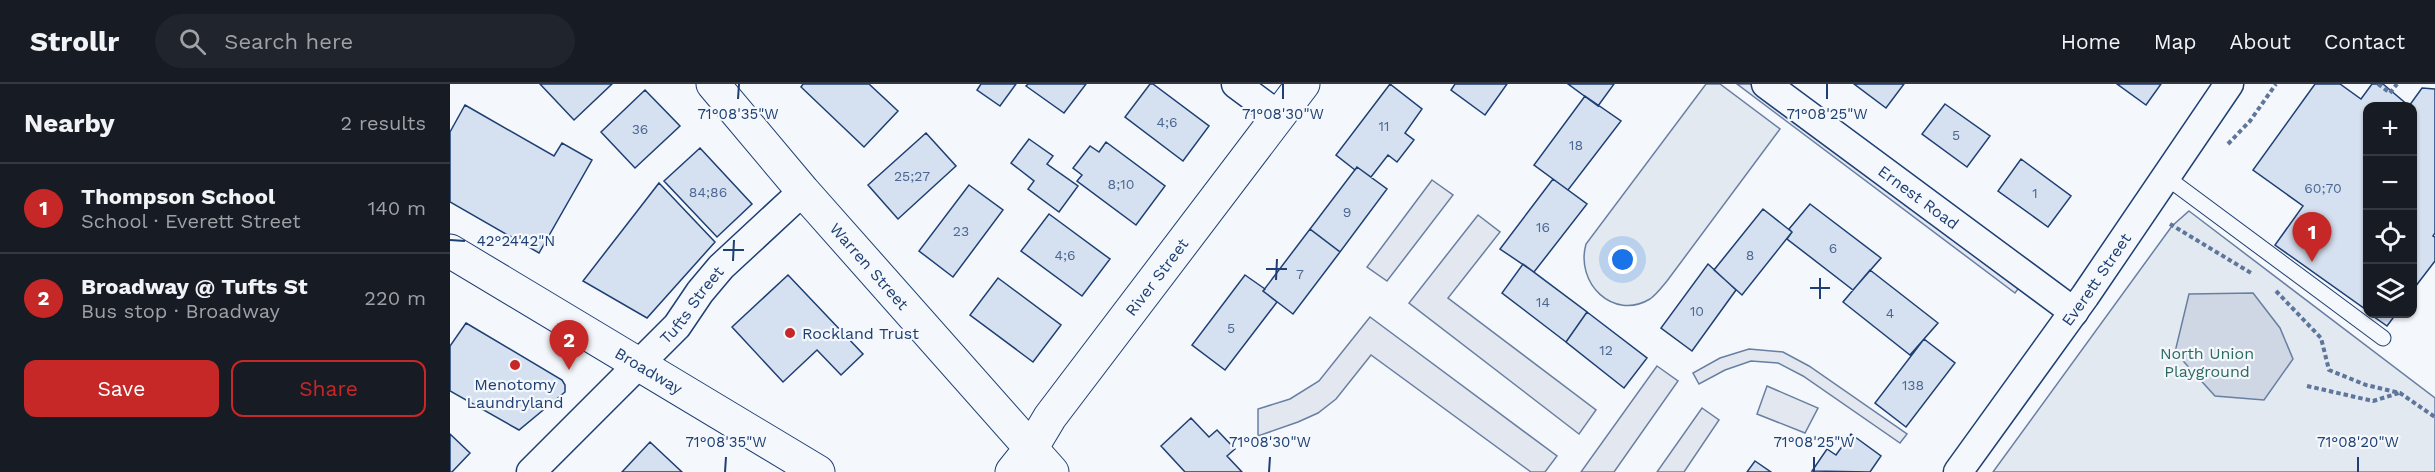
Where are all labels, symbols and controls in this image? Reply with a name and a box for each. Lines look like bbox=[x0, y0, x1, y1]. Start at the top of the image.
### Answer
search box bbox=[155, 14, 575, 68]
text: Strollr bbox=[30, 25, 119, 58]
icon: search bbox=[176, 25, 209, 58]
text: Search here bbox=[224, 29, 353, 54]
text: Home bbox=[2061, 29, 2121, 54]
text: Map bbox=[2154, 29, 2197, 54]
text: About bbox=[2230, 29, 2291, 54]
text: Contact bbox=[2324, 29, 2405, 54]
map controls bbox=[2363, 102, 2417, 318]
button: + bbox=[2363, 102, 2417, 156]
text: 71°08'35"W bbox=[697, 105, 779, 123]
text: 71°08'30"W bbox=[1242, 105, 1324, 123]
text: 71°08'25"W bbox=[1786, 105, 1868, 123]
text: Nearby bbox=[24, 108, 115, 138]
text: 2 results bbox=[341, 111, 426, 135]
house number: 4;6 bbox=[1156, 114, 1178, 130]
house number: 11 bbox=[1379, 118, 1389, 134]
house number: 36 bbox=[632, 121, 648, 137]
house number: 5 bbox=[1952, 127, 1960, 143]
house number: 18 bbox=[1569, 137, 1583, 153]
button: − bbox=[2363, 156, 2417, 210]
street label: Ernest Road bbox=[1874, 161, 1962, 234]
house number: 25;27 bbox=[894, 168, 930, 184]
house number: 8;10 bbox=[1108, 176, 1134, 192]
house number: 60;70 bbox=[2304, 180, 2342, 196]
text: Thompson School bbox=[81, 184, 275, 209]
house number: 84;86 bbox=[689, 184, 727, 200]
house number: 1 bbox=[2032, 185, 2038, 201]
text: 1 bbox=[39, 196, 48, 220]
text: 140 m bbox=[368, 196, 426, 220]
house number: 9 bbox=[1343, 204, 1351, 220]
text: School · Everett Street bbox=[81, 209, 301, 233]
button: locate bbox=[2363, 210, 2417, 264]
pin: 1 bbox=[2292, 212, 2332, 262]
street label: Warren Street bbox=[826, 219, 913, 314]
house number: 16 bbox=[1536, 219, 1550, 235]
house number: 23 bbox=[953, 223, 969, 239]
street label: Everett Street bbox=[2058, 229, 2135, 330]
text: 42°24'42"N bbox=[477, 232, 555, 250]
street label: River Street bbox=[1121, 234, 1193, 320]
house number: 6 bbox=[1829, 240, 1837, 256]
your location bbox=[1608, 245, 1637, 274]
house number: 4;6 bbox=[1054, 247, 1076, 263]
house number: 8 bbox=[1746, 247, 1754, 263]
street label: Tufts Street bbox=[656, 262, 728, 348]
button: layers bbox=[2363, 264, 2417, 318]
house number: 7 bbox=[1296, 266, 1304, 282]
text: Broadway @ Tufts St bbox=[81, 274, 308, 299]
text: 2 bbox=[38, 286, 49, 310]
text: 220 m bbox=[364, 286, 426, 310]
house number: 14 bbox=[1536, 294, 1550, 310]
text: Bus stop · Broadway bbox=[81, 299, 280, 323]
house number: 10 bbox=[1690, 303, 1704, 319]
house number: 4 bbox=[1886, 305, 1894, 321]
pin: 2 bbox=[550, 320, 588, 370]
house number: 5 bbox=[1227, 320, 1235, 336]
place label: Rockland Trust bbox=[802, 324, 919, 343]
marker: Rockland Trust bbox=[783, 326, 797, 340]
house number: 12 bbox=[1599, 342, 1613, 358]
street label: Broadway bbox=[611, 343, 687, 399]
park label: North Union Playground bbox=[2160, 344, 2254, 381]
marker: Menotomy Laundryland bbox=[508, 358, 522, 372]
button: Save bbox=[24, 360, 219, 417]
button: Share bbox=[231, 360, 426, 417]
place label: Menotomy Laundryland bbox=[466, 375, 564, 412]
house number: 138 bbox=[1902, 377, 1924, 393]
text: 71°08'35"W bbox=[685, 433, 767, 451]
text: 71°08'30"W bbox=[1229, 433, 1311, 451]
text: 71°08'25"W bbox=[1773, 433, 1855, 451]
text: 71°08'20"W bbox=[2317, 433, 2399, 451]

